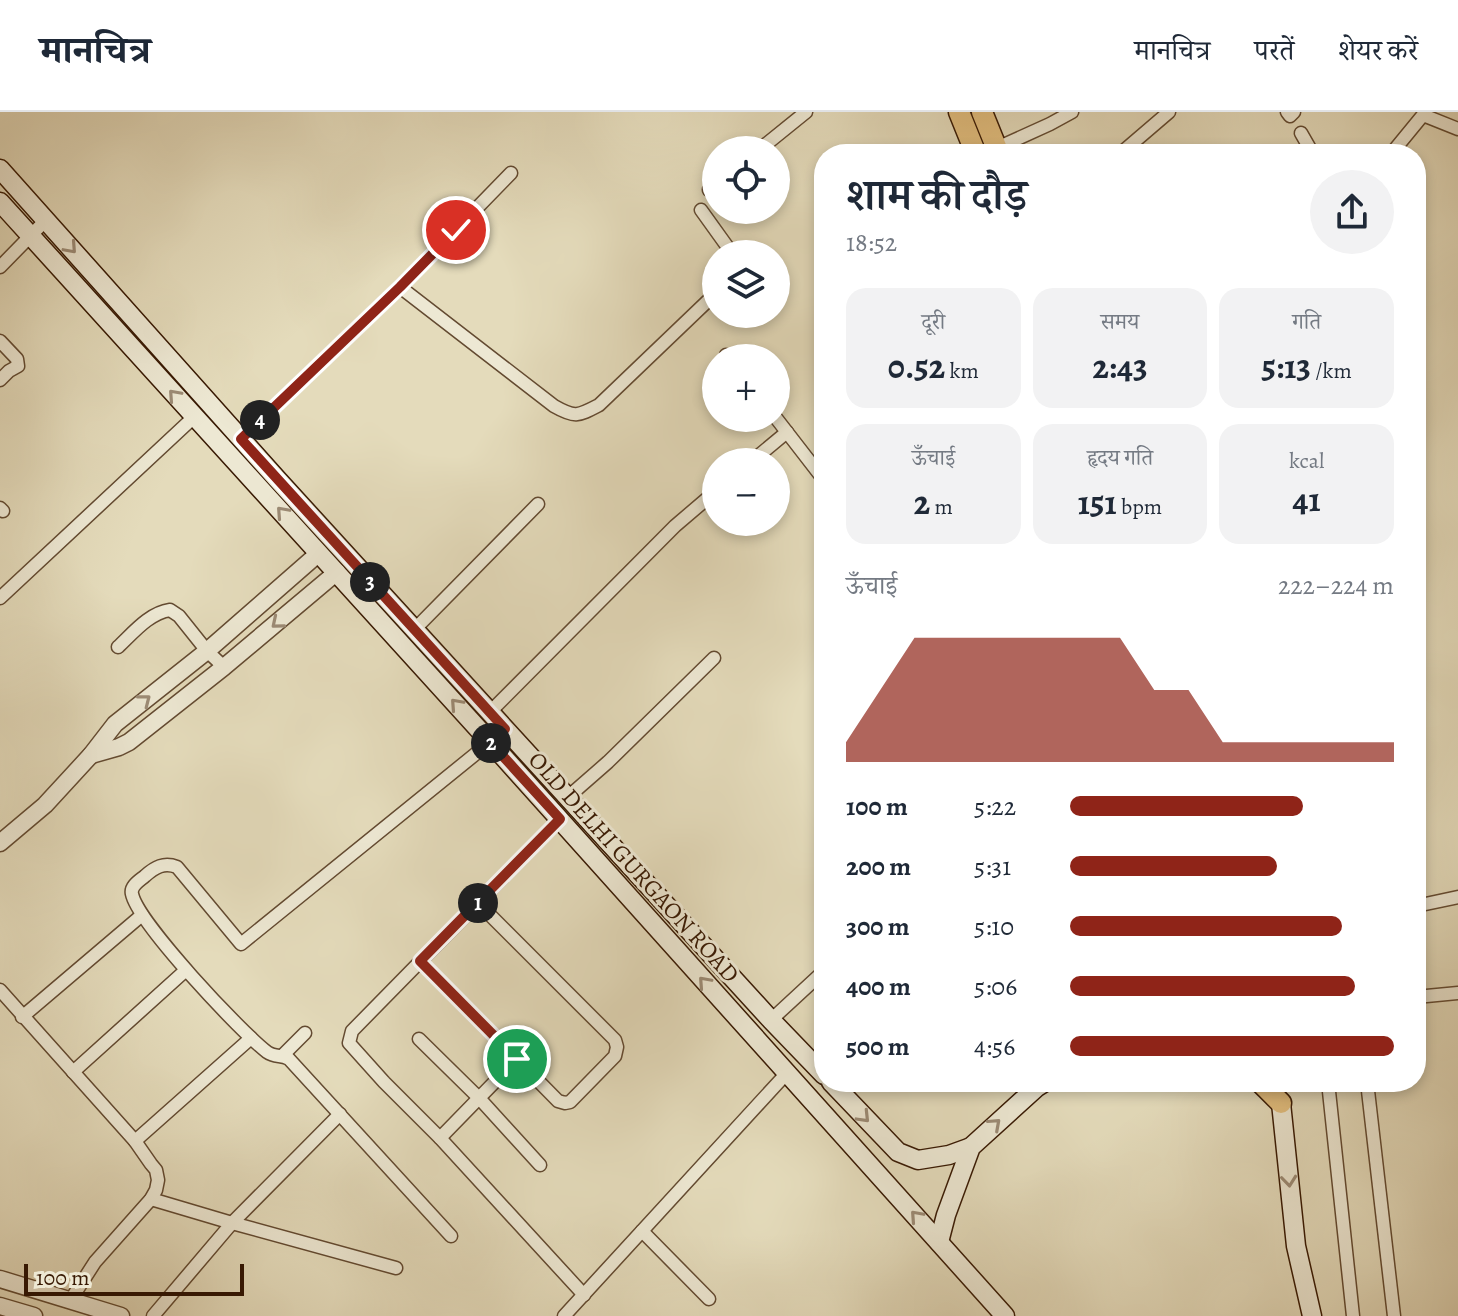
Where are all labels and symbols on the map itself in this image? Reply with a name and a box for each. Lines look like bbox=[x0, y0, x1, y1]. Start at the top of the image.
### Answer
pin bbox=[422, 196, 490, 264]
one-way arrow bbox=[61, 238, 75, 253]
one-way arrow bbox=[170, 390, 184, 405]
pin: 4 bbox=[240, 400, 280, 440]
one-way arrow bbox=[277, 506, 291, 521]
pin: 3 bbox=[350, 562, 390, 602]
one-way arrow bbox=[272, 613, 287, 628]
one-way arrow bbox=[136, 695, 150, 710]
one-way arrow bbox=[452, 699, 466, 714]
pin: 2 bbox=[471, 723, 511, 763]
street label: OLD DELHI GURGAON ROAD bbox=[521, 744, 747, 990]
pin: 1 bbox=[458, 883, 498, 923]
one-way arrow bbox=[700, 976, 714, 991]
pin bbox=[483, 1025, 551, 1093]
one-way arrow bbox=[855, 1108, 870, 1122]
one-way arrow bbox=[986, 1120, 1001, 1134]
one-way arrow bbox=[1281, 1175, 1298, 1188]
one-way arrow bbox=[911, 1211, 926, 1226]
scale bar bbox=[24, 1260, 244, 1296]

